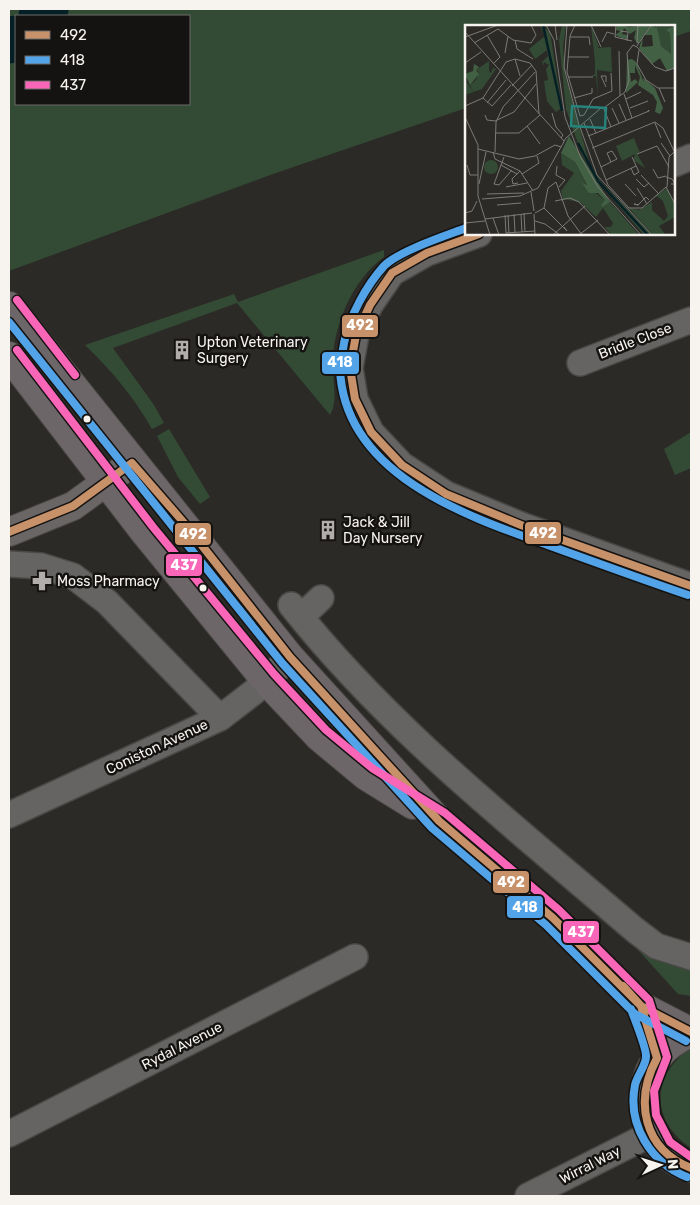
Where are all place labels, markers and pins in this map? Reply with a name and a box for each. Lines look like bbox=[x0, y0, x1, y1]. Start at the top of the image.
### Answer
place label: Upton Veterinary Surgery bbox=[197, 334, 308, 367]
building icon: Upton Veterinary Surgery bbox=[171, 339, 193, 361]
unlabelled marker bbox=[82, 414, 92, 424]
place label: Jack & Jill Day Nursery bbox=[343, 514, 423, 547]
building icon: Jack & Jill Day Nursery bbox=[317, 519, 339, 541]
pharmacy icon: Moss Pharmacy bbox=[31, 570, 53, 592]
place label: Moss Pharmacy bbox=[57, 573, 160, 590]
unlabelled marker bbox=[198, 583, 208, 593]

